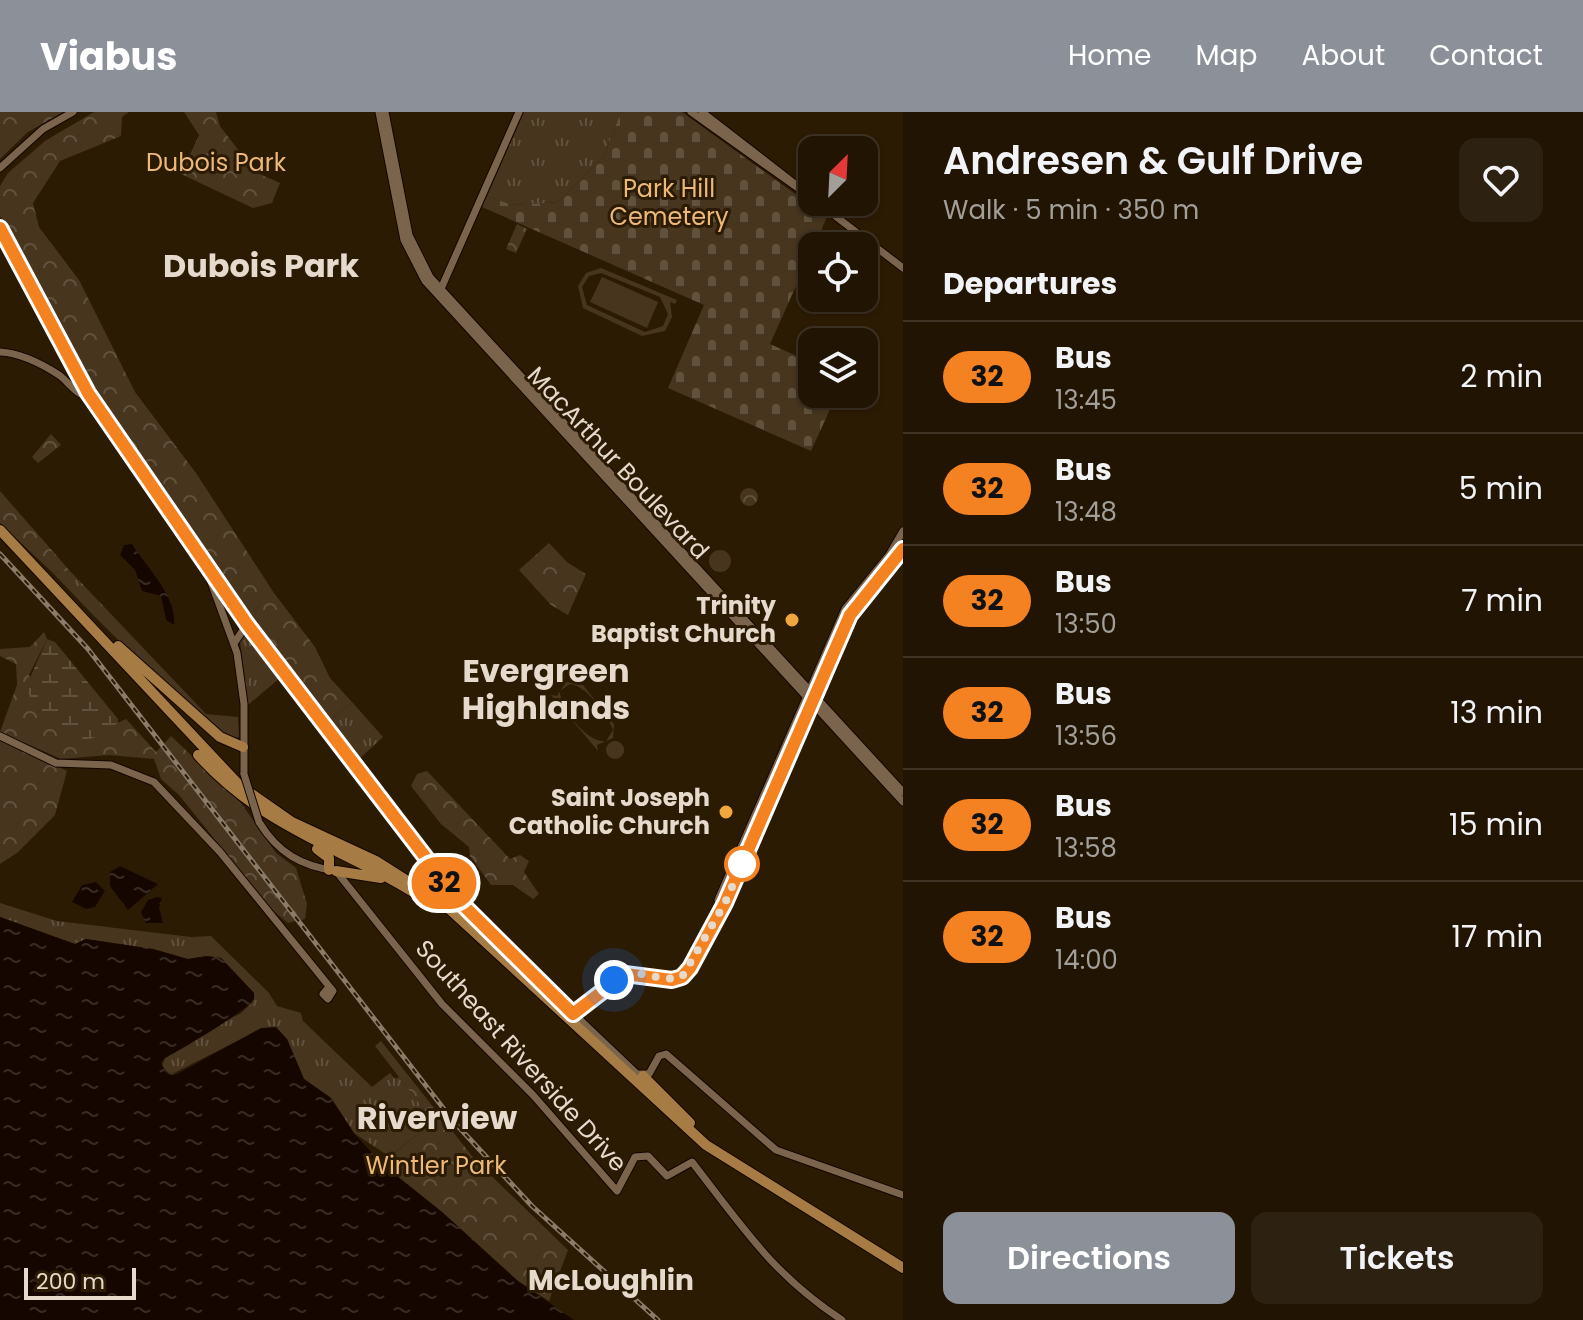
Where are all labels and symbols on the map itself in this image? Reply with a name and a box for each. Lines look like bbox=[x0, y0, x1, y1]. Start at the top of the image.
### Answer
north arrow bbox=[798, 136, 878, 216]
park label: Dubois Park bbox=[146, 146, 287, 179]
park label: Park Hill Cemetery bbox=[609, 172, 729, 233]
district label: Dubois Park bbox=[163, 243, 359, 288]
street label: MacArthur Boulevard bbox=[520, 359, 717, 566]
place label: Trinity Baptist Church bbox=[591, 589, 777, 650]
marker: Trinity Baptist Church bbox=[783, 611, 801, 629]
district label: Evergreen Highlands bbox=[462, 648, 630, 730]
place label: Saint Joseph Catholic Church bbox=[509, 781, 710, 842]
marker: Saint Joseph Catholic Church bbox=[717, 803, 735, 821]
unlabelled marker bbox=[725, 847, 759, 881]
line badge: 32 bbox=[408, 857, 480, 909]
street label: Southeast Riverside Drive bbox=[408, 933, 635, 1179]
your location bbox=[594, 960, 634, 1000]
district label: Riverview bbox=[357, 1095, 518, 1140]
park label: Wintler Park bbox=[366, 1149, 507, 1182]
district label: McLoughlin bbox=[528, 1261, 694, 1300]
scale bar bbox=[24, 1264, 136, 1300]

